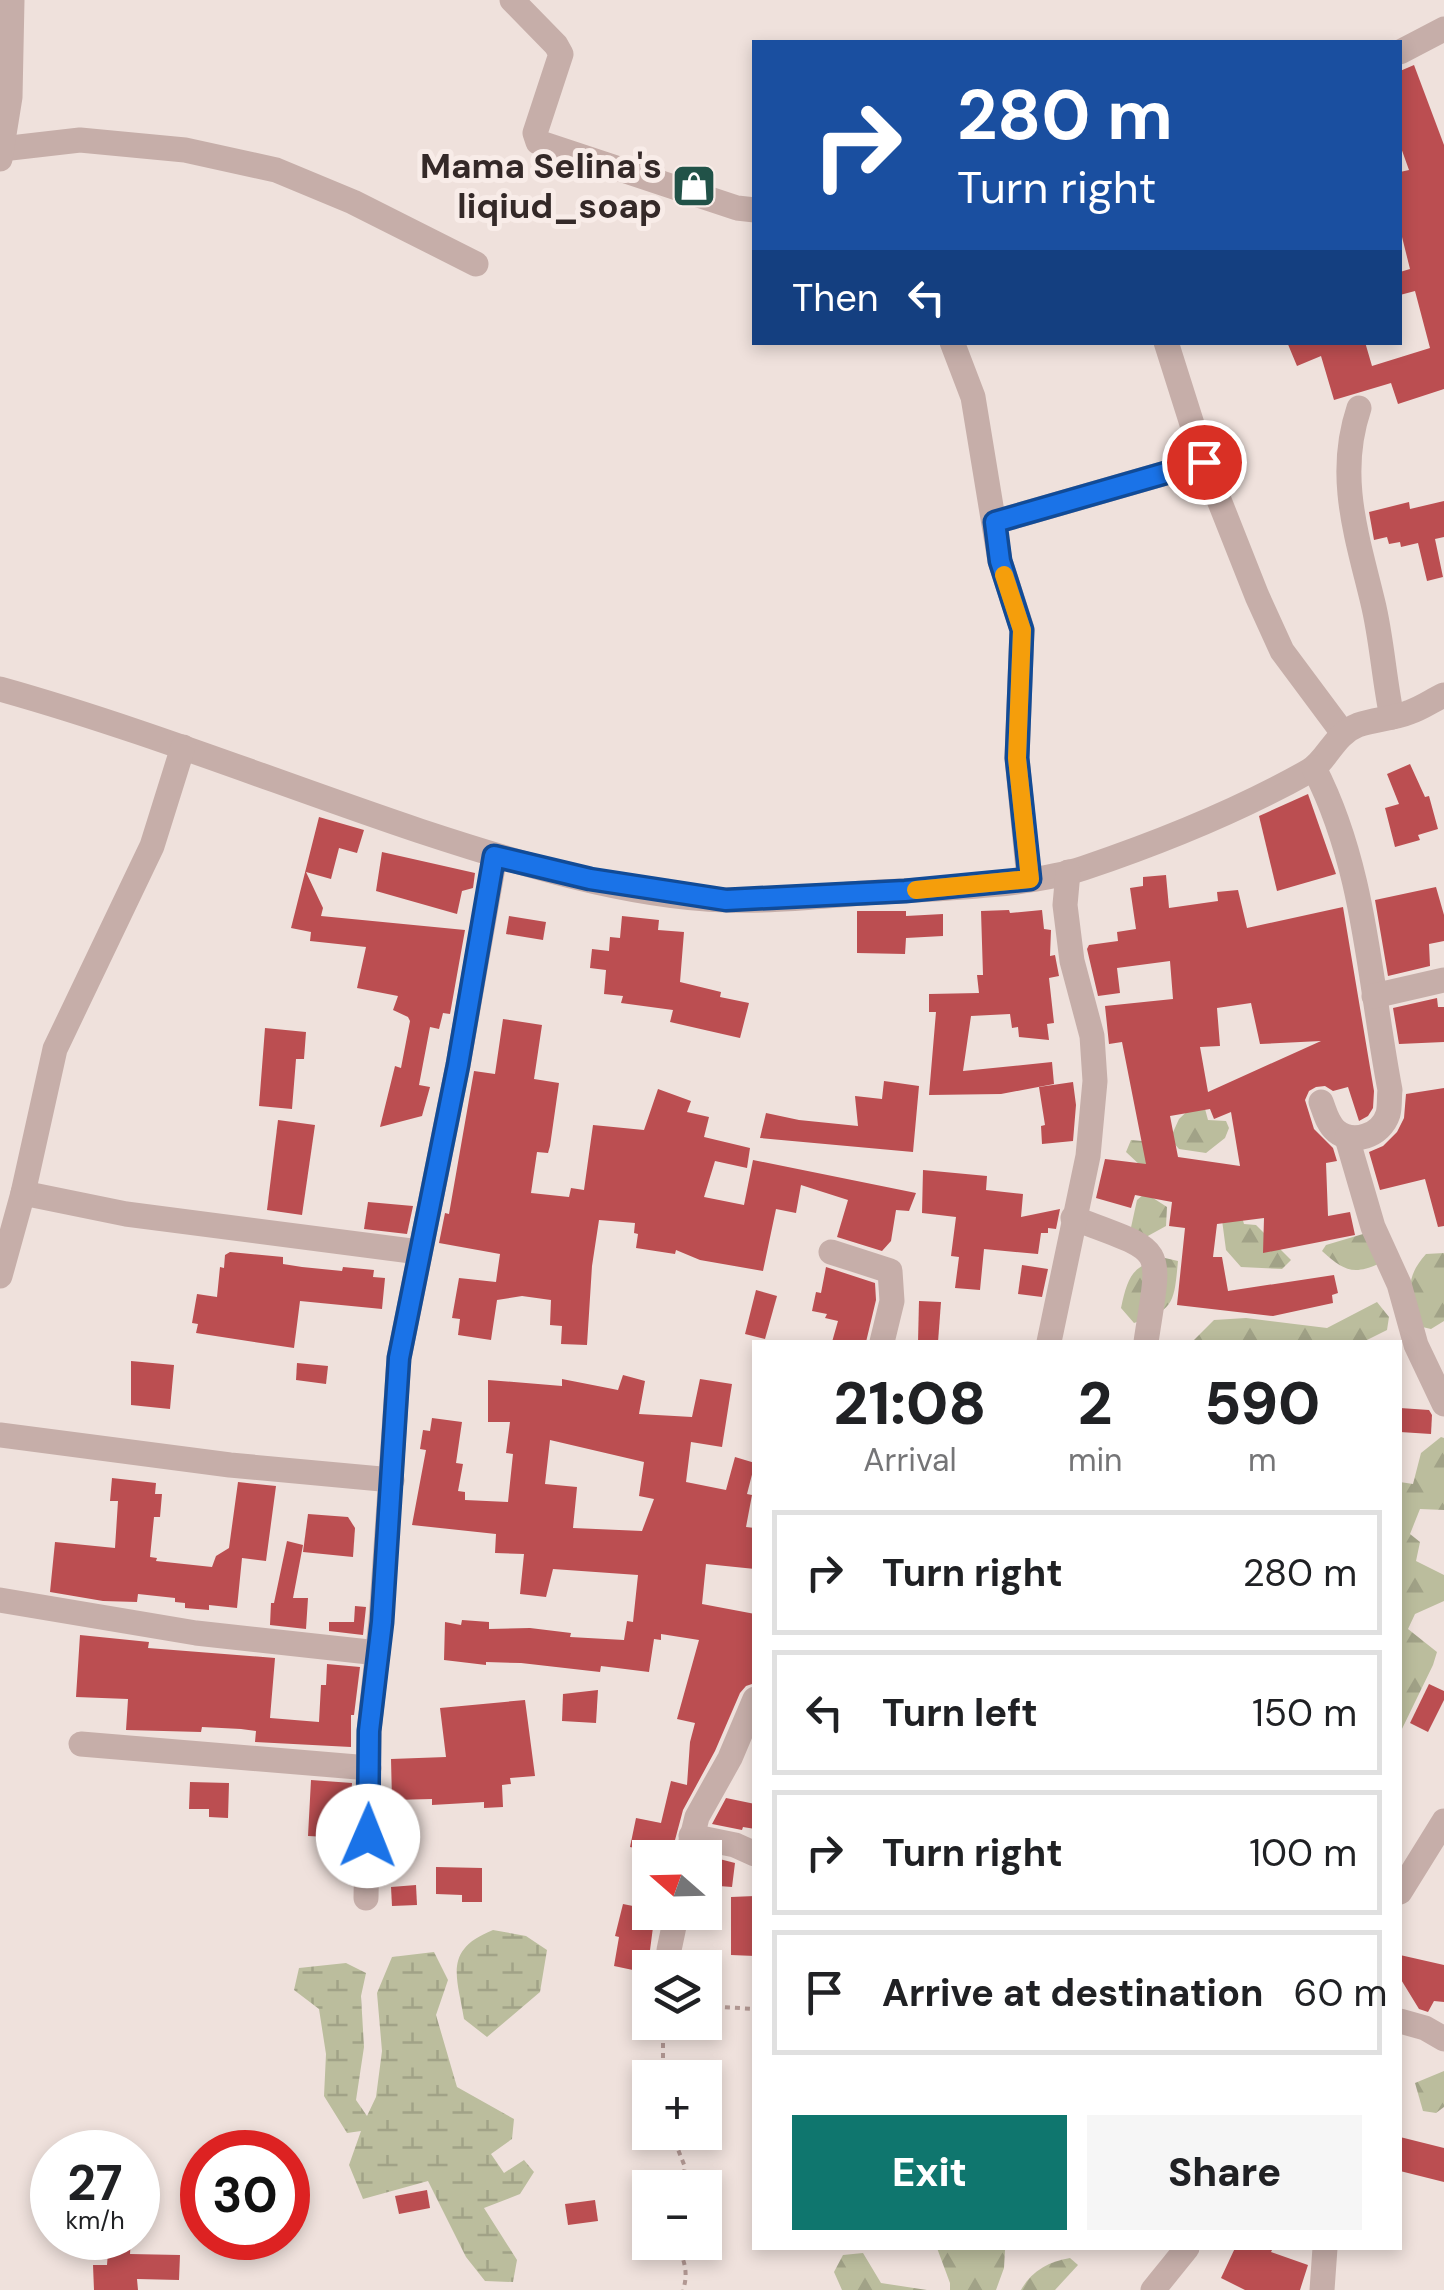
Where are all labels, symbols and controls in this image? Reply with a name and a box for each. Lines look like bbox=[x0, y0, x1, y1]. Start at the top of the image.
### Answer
text: 280 m bbox=[957, 70, 1173, 161]
icon: right bbox=[792, 80, 922, 210]
place label: Mama Selina's liqiud_soap bbox=[420, 143, 662, 229]
text: Turn right bbox=[957, 158, 1156, 217]
shop icon: Mama Selina's liqiud_soap bbox=[671, 163, 717, 209]
icon: left bbox=[899, 270, 954, 325]
text: Then bbox=[792, 273, 879, 323]
pin bbox=[1162, 420, 1247, 505]
icon: arrive bbox=[1177, 435, 1232, 490]
text: 21:08 bbox=[834, 1364, 986, 1443]
text: 2 bbox=[1078, 1364, 1113, 1443]
text: 590 bbox=[1204, 1364, 1320, 1443]
text: Arrival bbox=[863, 1439, 957, 1481]
text: min bbox=[1068, 1439, 1122, 1481]
text: m bbox=[1248, 1439, 1276, 1481]
icon: right bbox=[797, 1545, 852, 1600]
text: Turn right bbox=[882, 1548, 1063, 1598]
text: 280 m bbox=[1243, 1548, 1357, 1598]
icon: left bbox=[797, 1685, 852, 1740]
text: Turn left bbox=[882, 1688, 1038, 1738]
text: 150 m bbox=[1252, 1688, 1357, 1738]
position arrow bbox=[316, 1784, 420, 1888]
icon: right bbox=[797, 1825, 852, 1880]
text: Turn right bbox=[882, 1828, 1063, 1878]
text: 100 m bbox=[1249, 1828, 1357, 1878]
north arrow bbox=[632, 1840, 722, 1930]
map controls bbox=[632, 1840, 722, 2260]
button: layers bbox=[632, 1950, 722, 2040]
icon: arrive bbox=[797, 1965, 852, 2020]
text: Arrive at destination bbox=[882, 1968, 1264, 2018]
text: 60 m bbox=[1294, 1968, 1387, 2018]
button: + bbox=[632, 2060, 722, 2150]
button: Exit bbox=[792, 2115, 1067, 2230]
button: Share bbox=[1087, 2115, 1362, 2230]
speed limit sign: 30 bbox=[180, 2130, 310, 2260]
text: 27 bbox=[67, 2150, 123, 2216]
button: − bbox=[632, 2170, 722, 2260]
text: km/h bbox=[65, 2204, 125, 2237]

